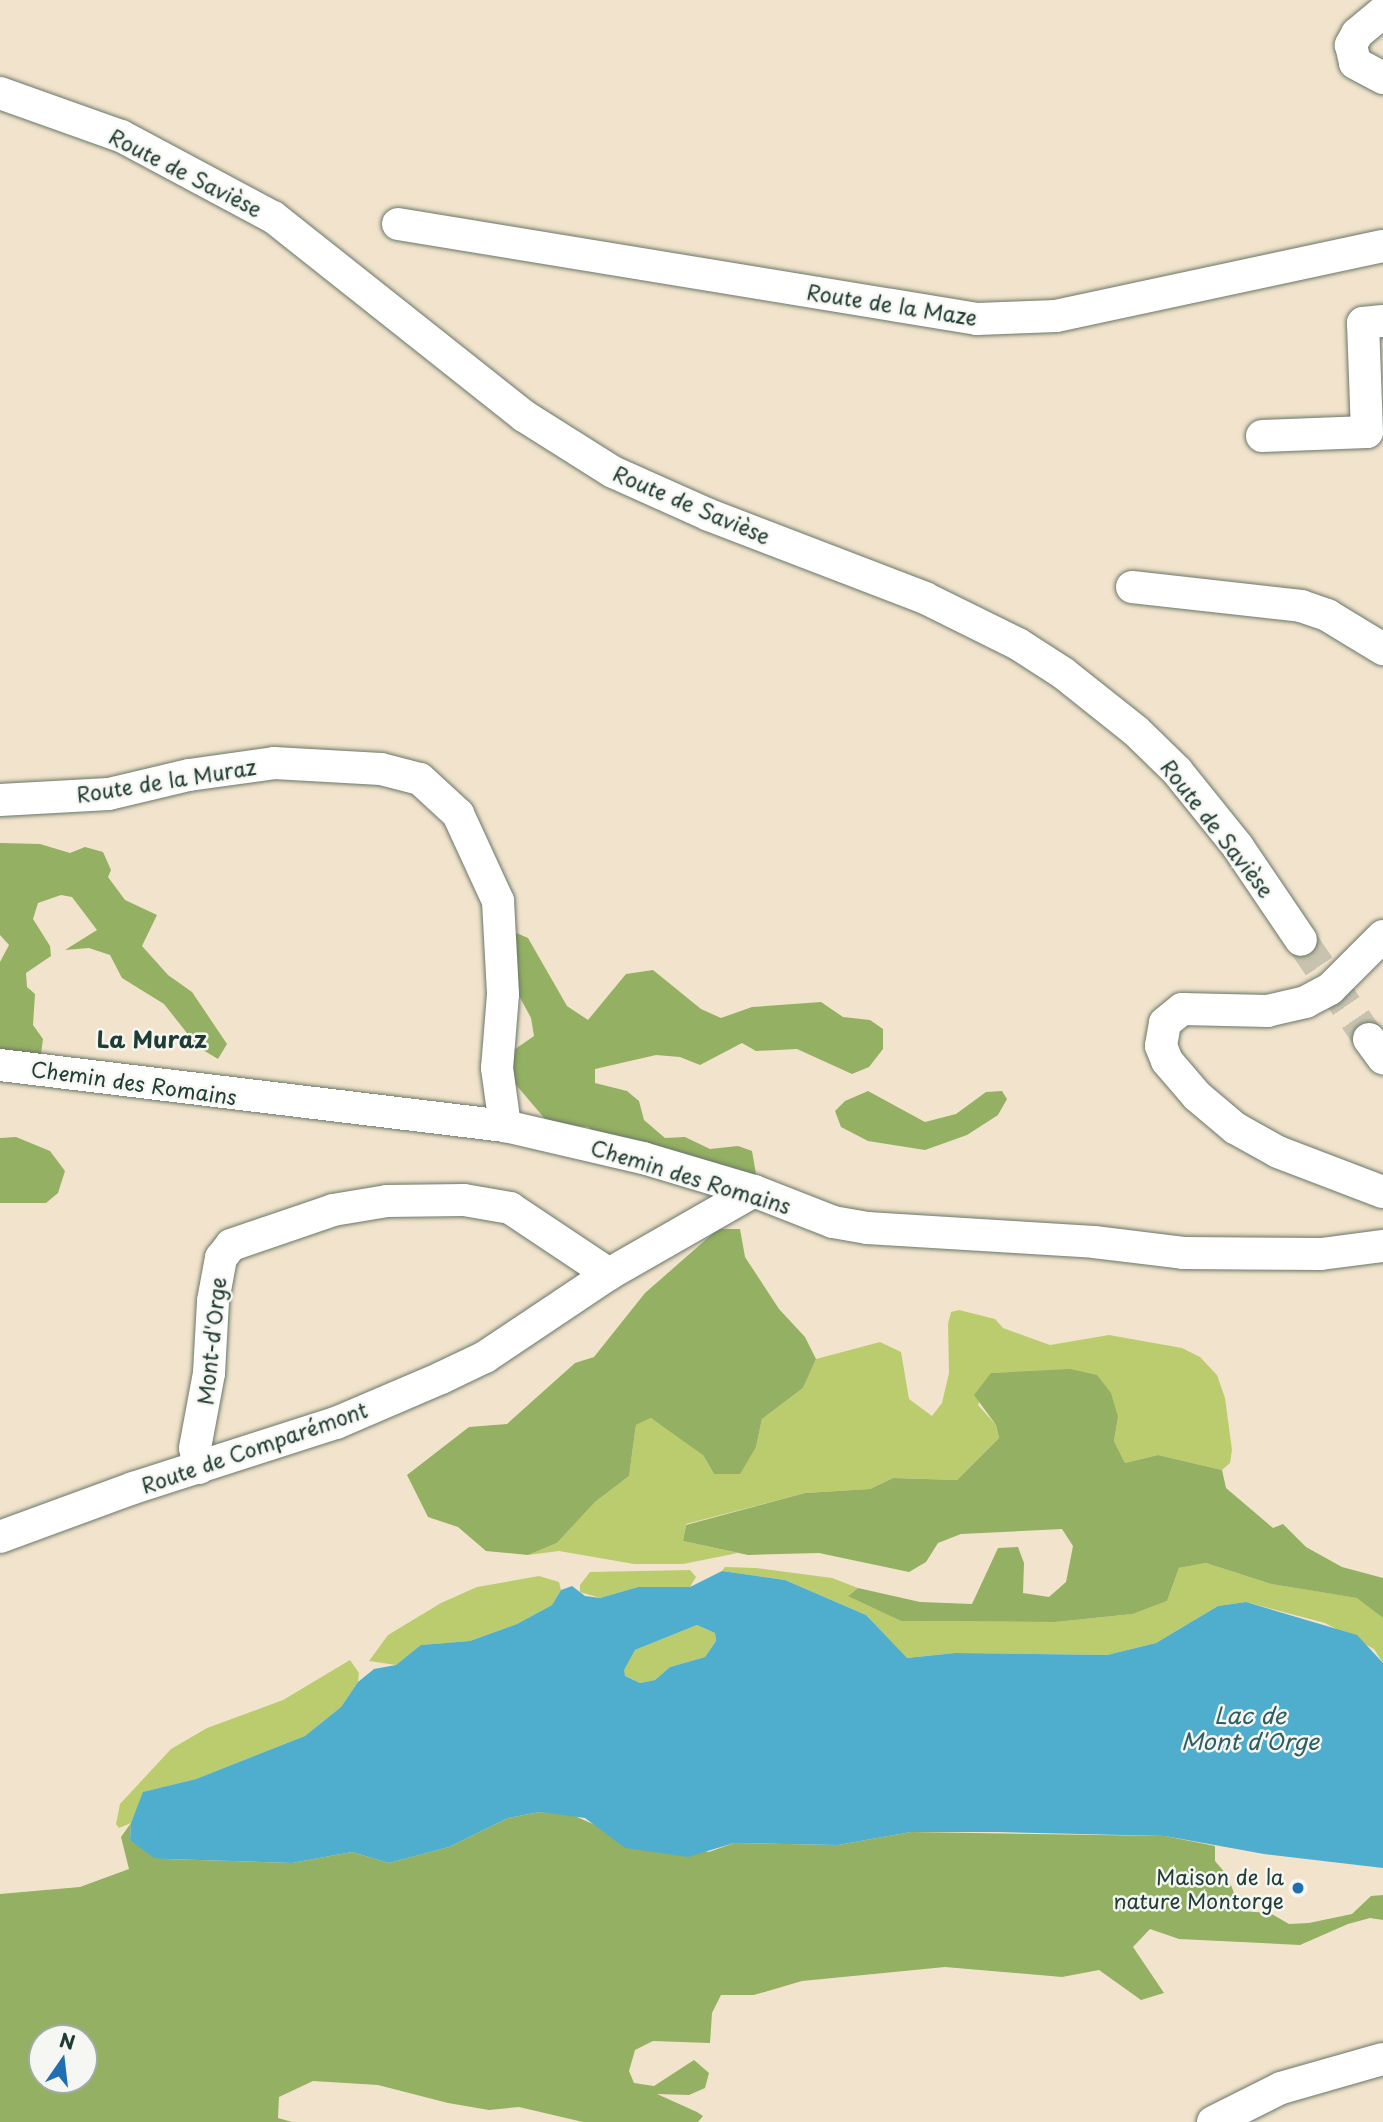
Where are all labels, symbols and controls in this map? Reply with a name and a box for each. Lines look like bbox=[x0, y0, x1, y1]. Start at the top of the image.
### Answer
street label: Route de Savièse bbox=[105, 123, 267, 221]
street label: Route de la Maze bbox=[804, 278, 980, 330]
street label: Route de Savièse bbox=[610, 460, 774, 548]
street label: Route de la Muraz bbox=[73, 753, 259, 807]
street label: Route de Savièse bbox=[1156, 754, 1280, 902]
district label: La Muraz bbox=[97, 1025, 207, 1053]
street label: Chemin des Romains bbox=[29, 1055, 239, 1109]
street label: Chemin des Romains bbox=[588, 1134, 794, 1218]
street label: Mont-d'Orge bbox=[192, 1276, 230, 1406]
street label: Route de Comparémont bbox=[137, 1396, 371, 1498]
water label: Lac de Mont d'Orge bbox=[1181, 1701, 1319, 1755]
place label: Maison de la nature Montorge bbox=[1113, 1863, 1284, 1913]
marker: Maison de la nature Montorge bbox=[1290, 1880, 1306, 1896]
north arrow bbox=[28, 2024, 98, 2094]
text: N bbox=[57, 2025, 78, 2056]

